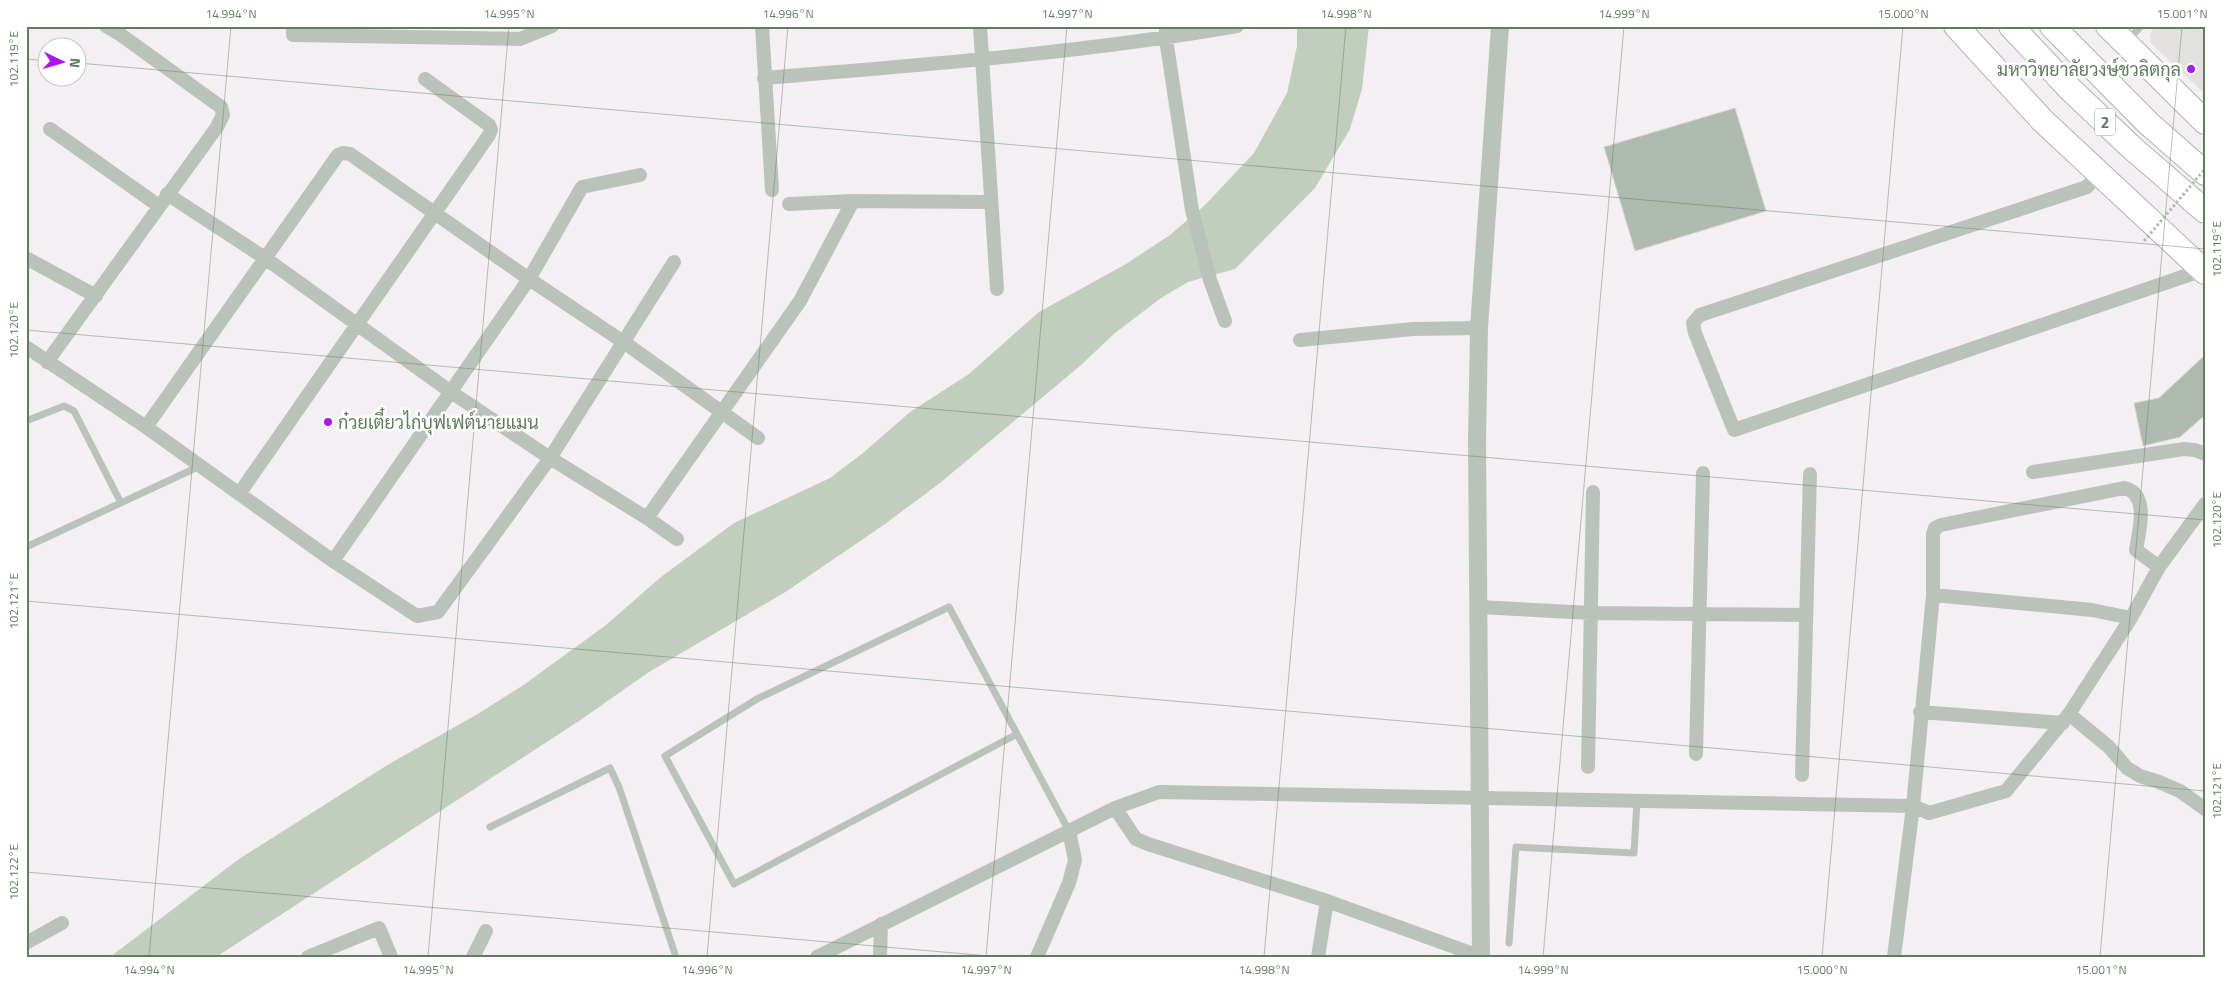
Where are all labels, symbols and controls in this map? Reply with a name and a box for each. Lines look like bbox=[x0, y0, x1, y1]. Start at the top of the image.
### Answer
text: 14.994°N bbox=[205, 4, 257, 23]
text: 14.995°N bbox=[483, 4, 535, 23]
text: 14.996°N bbox=[762, 4, 814, 23]
text: 14.997°N bbox=[1041, 4, 1093, 23]
text: 14.998°N bbox=[1320, 4, 1372, 23]
text: 14.999°N bbox=[1598, 4, 1650, 23]
text: 15.000°N bbox=[1877, 4, 1929, 23]
text: 15.001°N bbox=[2156, 4, 2208, 23]
text: 102.119°E bbox=[4, 31, 23, 87]
north arrow bbox=[38, 38, 88, 88]
place label: มหาวิทยาลัยวงษ์ชวลิตกุล bbox=[1997, 56, 2181, 83]
text: N bbox=[65, 57, 86, 69]
marker: มหาวิทยาลัยวงษ์ชวลิตกุล bbox=[2185, 63, 2197, 75]
road number: 2 bbox=[2095, 108, 2115, 136]
text: 102.119°E bbox=[2207, 221, 2226, 277]
text: 102.120°E bbox=[4, 302, 23, 358]
place label: ก๋วยเตี๋ยวไก่บุฟเฟต์นายแมน bbox=[338, 407, 539, 436]
marker: ก๋วยเตี๋ยวไก่บุฟเฟต์นายแมน bbox=[322, 416, 334, 428]
text: 102.120°E bbox=[2207, 492, 2226, 548]
text: 102.121°E bbox=[4, 573, 23, 629]
text: 102.121°E bbox=[2207, 763, 2226, 819]
text: 102.122°E bbox=[4, 844, 23, 900]
text: 14.994°N bbox=[123, 960, 175, 979]
text: 14.995°N bbox=[402, 960, 454, 979]
text: 14.996°N bbox=[681, 960, 733, 979]
text: 14.997°N bbox=[960, 960, 1012, 979]
text: 14.998°N bbox=[1238, 960, 1290, 979]
text: 14.999°N bbox=[1517, 960, 1569, 979]
text: 15.000°N bbox=[1796, 960, 1848, 979]
text: 15.001°N bbox=[2075, 960, 2127, 979]

